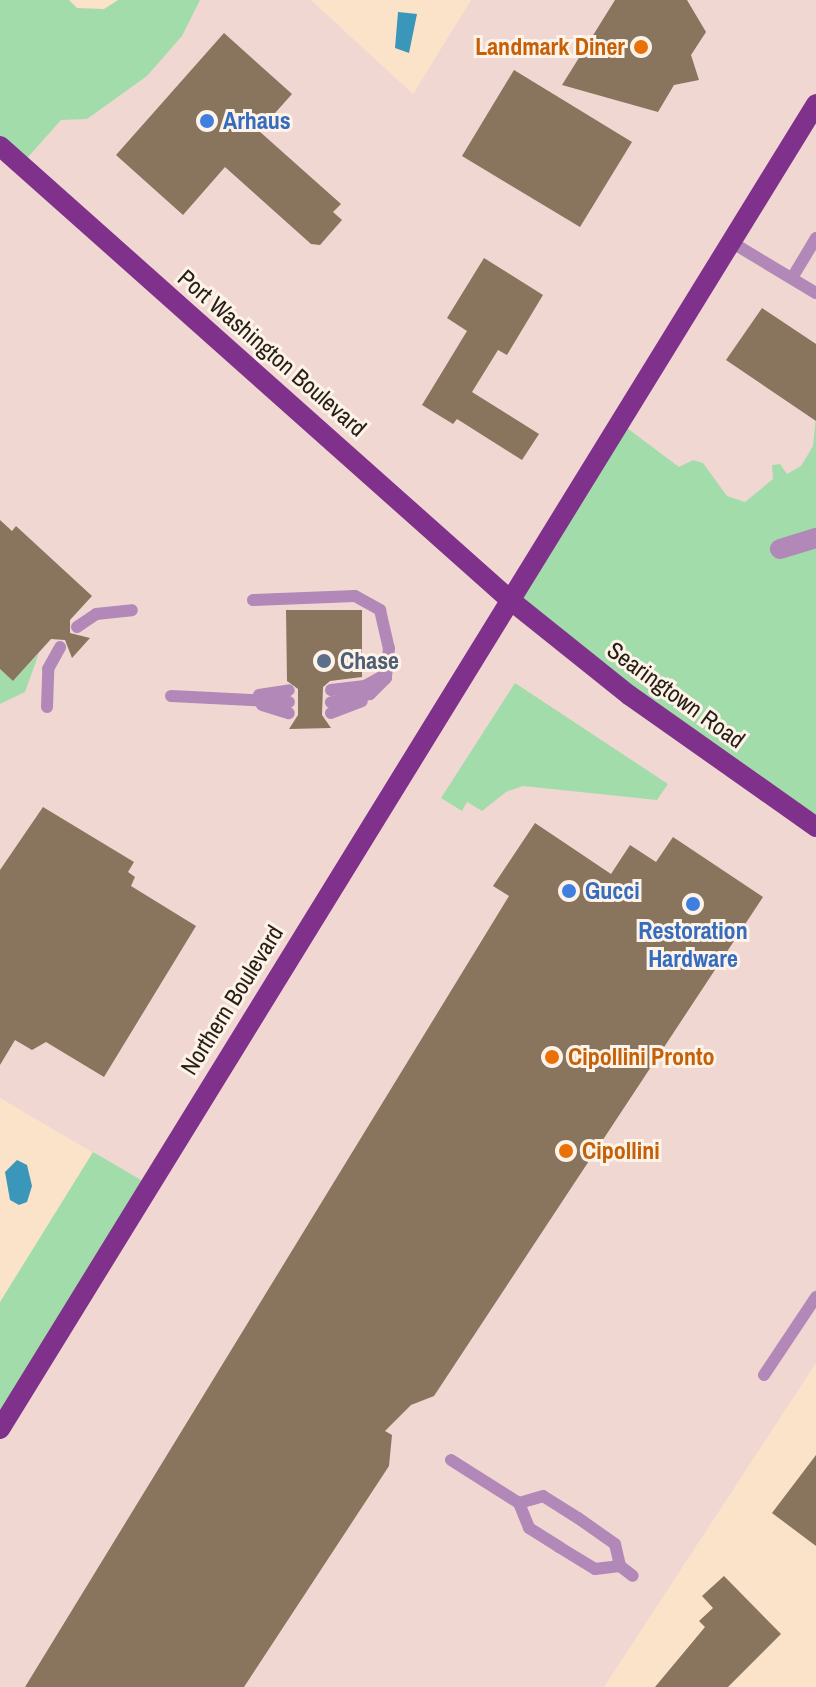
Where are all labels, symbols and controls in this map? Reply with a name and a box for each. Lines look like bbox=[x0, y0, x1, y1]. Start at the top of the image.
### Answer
place label: Landmark Diner bbox=[475, 33, 625, 61]
marker: Landmark Diner bbox=[632, 38, 650, 56]
place label: Arhaus bbox=[223, 107, 291, 135]
marker: Arhaus bbox=[198, 112, 216, 130]
street label: Port Washington Boulevard bbox=[172, 263, 372, 443]
street label: Searingtown Road bbox=[602, 635, 750, 755]
place label: Chase bbox=[340, 647, 399, 675]
marker: Chase bbox=[315, 652, 333, 670]
place label: Gucci bbox=[585, 877, 640, 905]
marker: Gucci bbox=[560, 882, 578, 900]
marker: Restoration Hardware bbox=[684, 895, 702, 913]
place label: Restoration Hardware bbox=[638, 917, 748, 973]
street label: Northern Boulevard bbox=[175, 920, 289, 1080]
place label: Cipollini Pronto bbox=[568, 1043, 715, 1071]
marker: Cipollini Pronto bbox=[543, 1048, 561, 1066]
place label: Cipollini bbox=[582, 1137, 660, 1165]
marker: Cipollini bbox=[557, 1142, 575, 1160]

